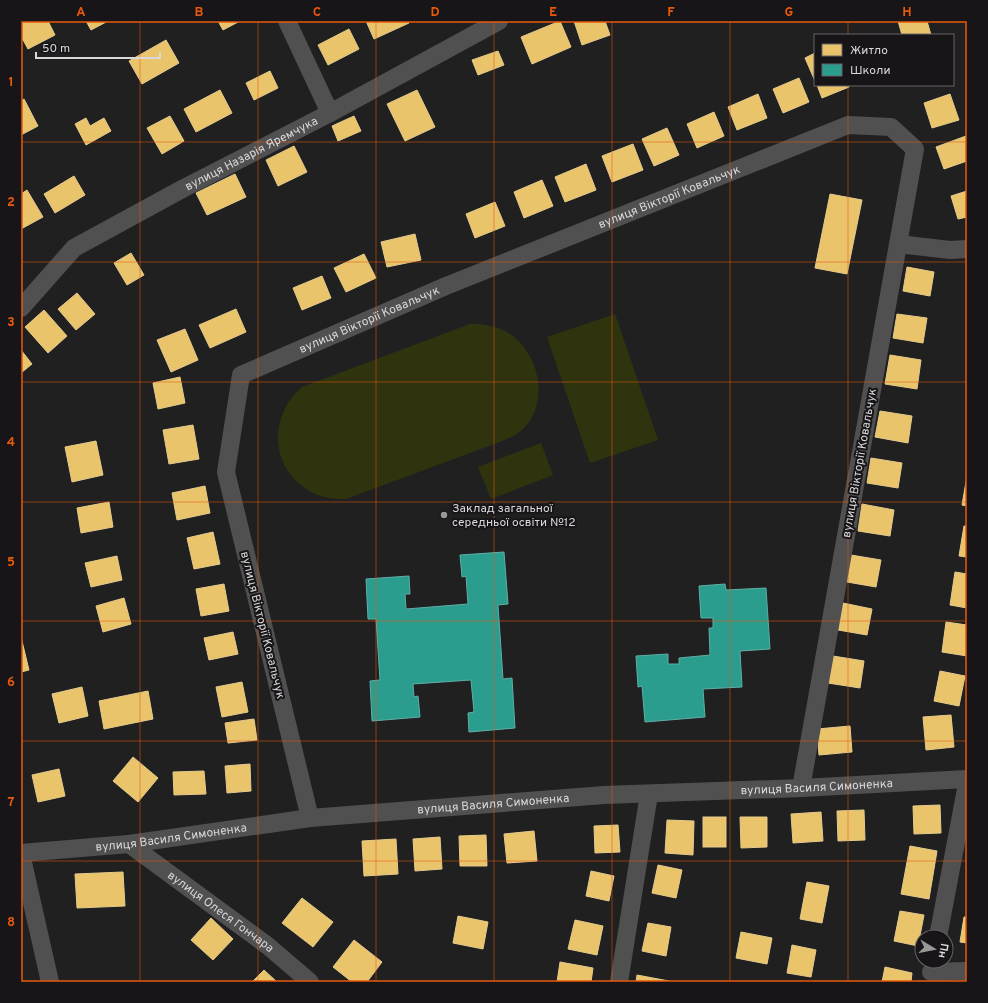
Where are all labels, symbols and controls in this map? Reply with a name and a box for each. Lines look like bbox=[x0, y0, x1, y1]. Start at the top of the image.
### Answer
text: A bbox=[76, 5, 86, 21]
text: B bbox=[195, 5, 204, 21]
text: C bbox=[313, 5, 321, 21]
text: D bbox=[430, 5, 440, 21]
text: E bbox=[549, 5, 557, 21]
text: F bbox=[667, 5, 675, 21]
text: G bbox=[785, 5, 794, 21]
text: H bbox=[902, 5, 912, 21]
scale bar bbox=[36, 34, 160, 60]
legend bbox=[814, 34, 954, 86]
text: 50 m bbox=[42, 41, 70, 57]
text: Житло bbox=[850, 43, 888, 59]
text: Школи bbox=[850, 63, 891, 79]
text: 1 bbox=[8, 75, 14, 91]
street label: вулиця Назарія Яремчука bbox=[183, 114, 321, 195]
street label: вулиця Вікторії Ковальчук bbox=[596, 162, 743, 233]
text: 2 bbox=[7, 195, 15, 211]
street label: вулиця Вікторії Ковальчук bbox=[297, 283, 442, 358]
text: 3 bbox=[7, 315, 15, 331]
street label: вулиця Вікторії Ковальчук bbox=[839, 387, 881, 539]
text: 4 bbox=[7, 435, 15, 451]
place label: Заклад загальної середньої освіти №12 bbox=[452, 501, 576, 531]
marker: Заклад загальної середньої освіти №12 bbox=[439, 510, 449, 520]
street label: вулиця Вікторії Ковальчук bbox=[236, 550, 288, 701]
text: 5 bbox=[7, 555, 15, 571]
text: 6 bbox=[7, 675, 15, 691]
street label: вулиця Василя Симоненка bbox=[740, 776, 893, 799]
street label: вулиця Василя Симоненка bbox=[417, 791, 570, 819]
text: 7 bbox=[8, 795, 15, 811]
street label: вулиця Василя Симоненка bbox=[95, 820, 248, 856]
street label: вулиця Олеся Гончара bbox=[164, 868, 277, 957]
text: 8 bbox=[7, 915, 15, 931]
north arrow bbox=[914, 929, 954, 969]
text: Пн bbox=[935, 942, 951, 959]

